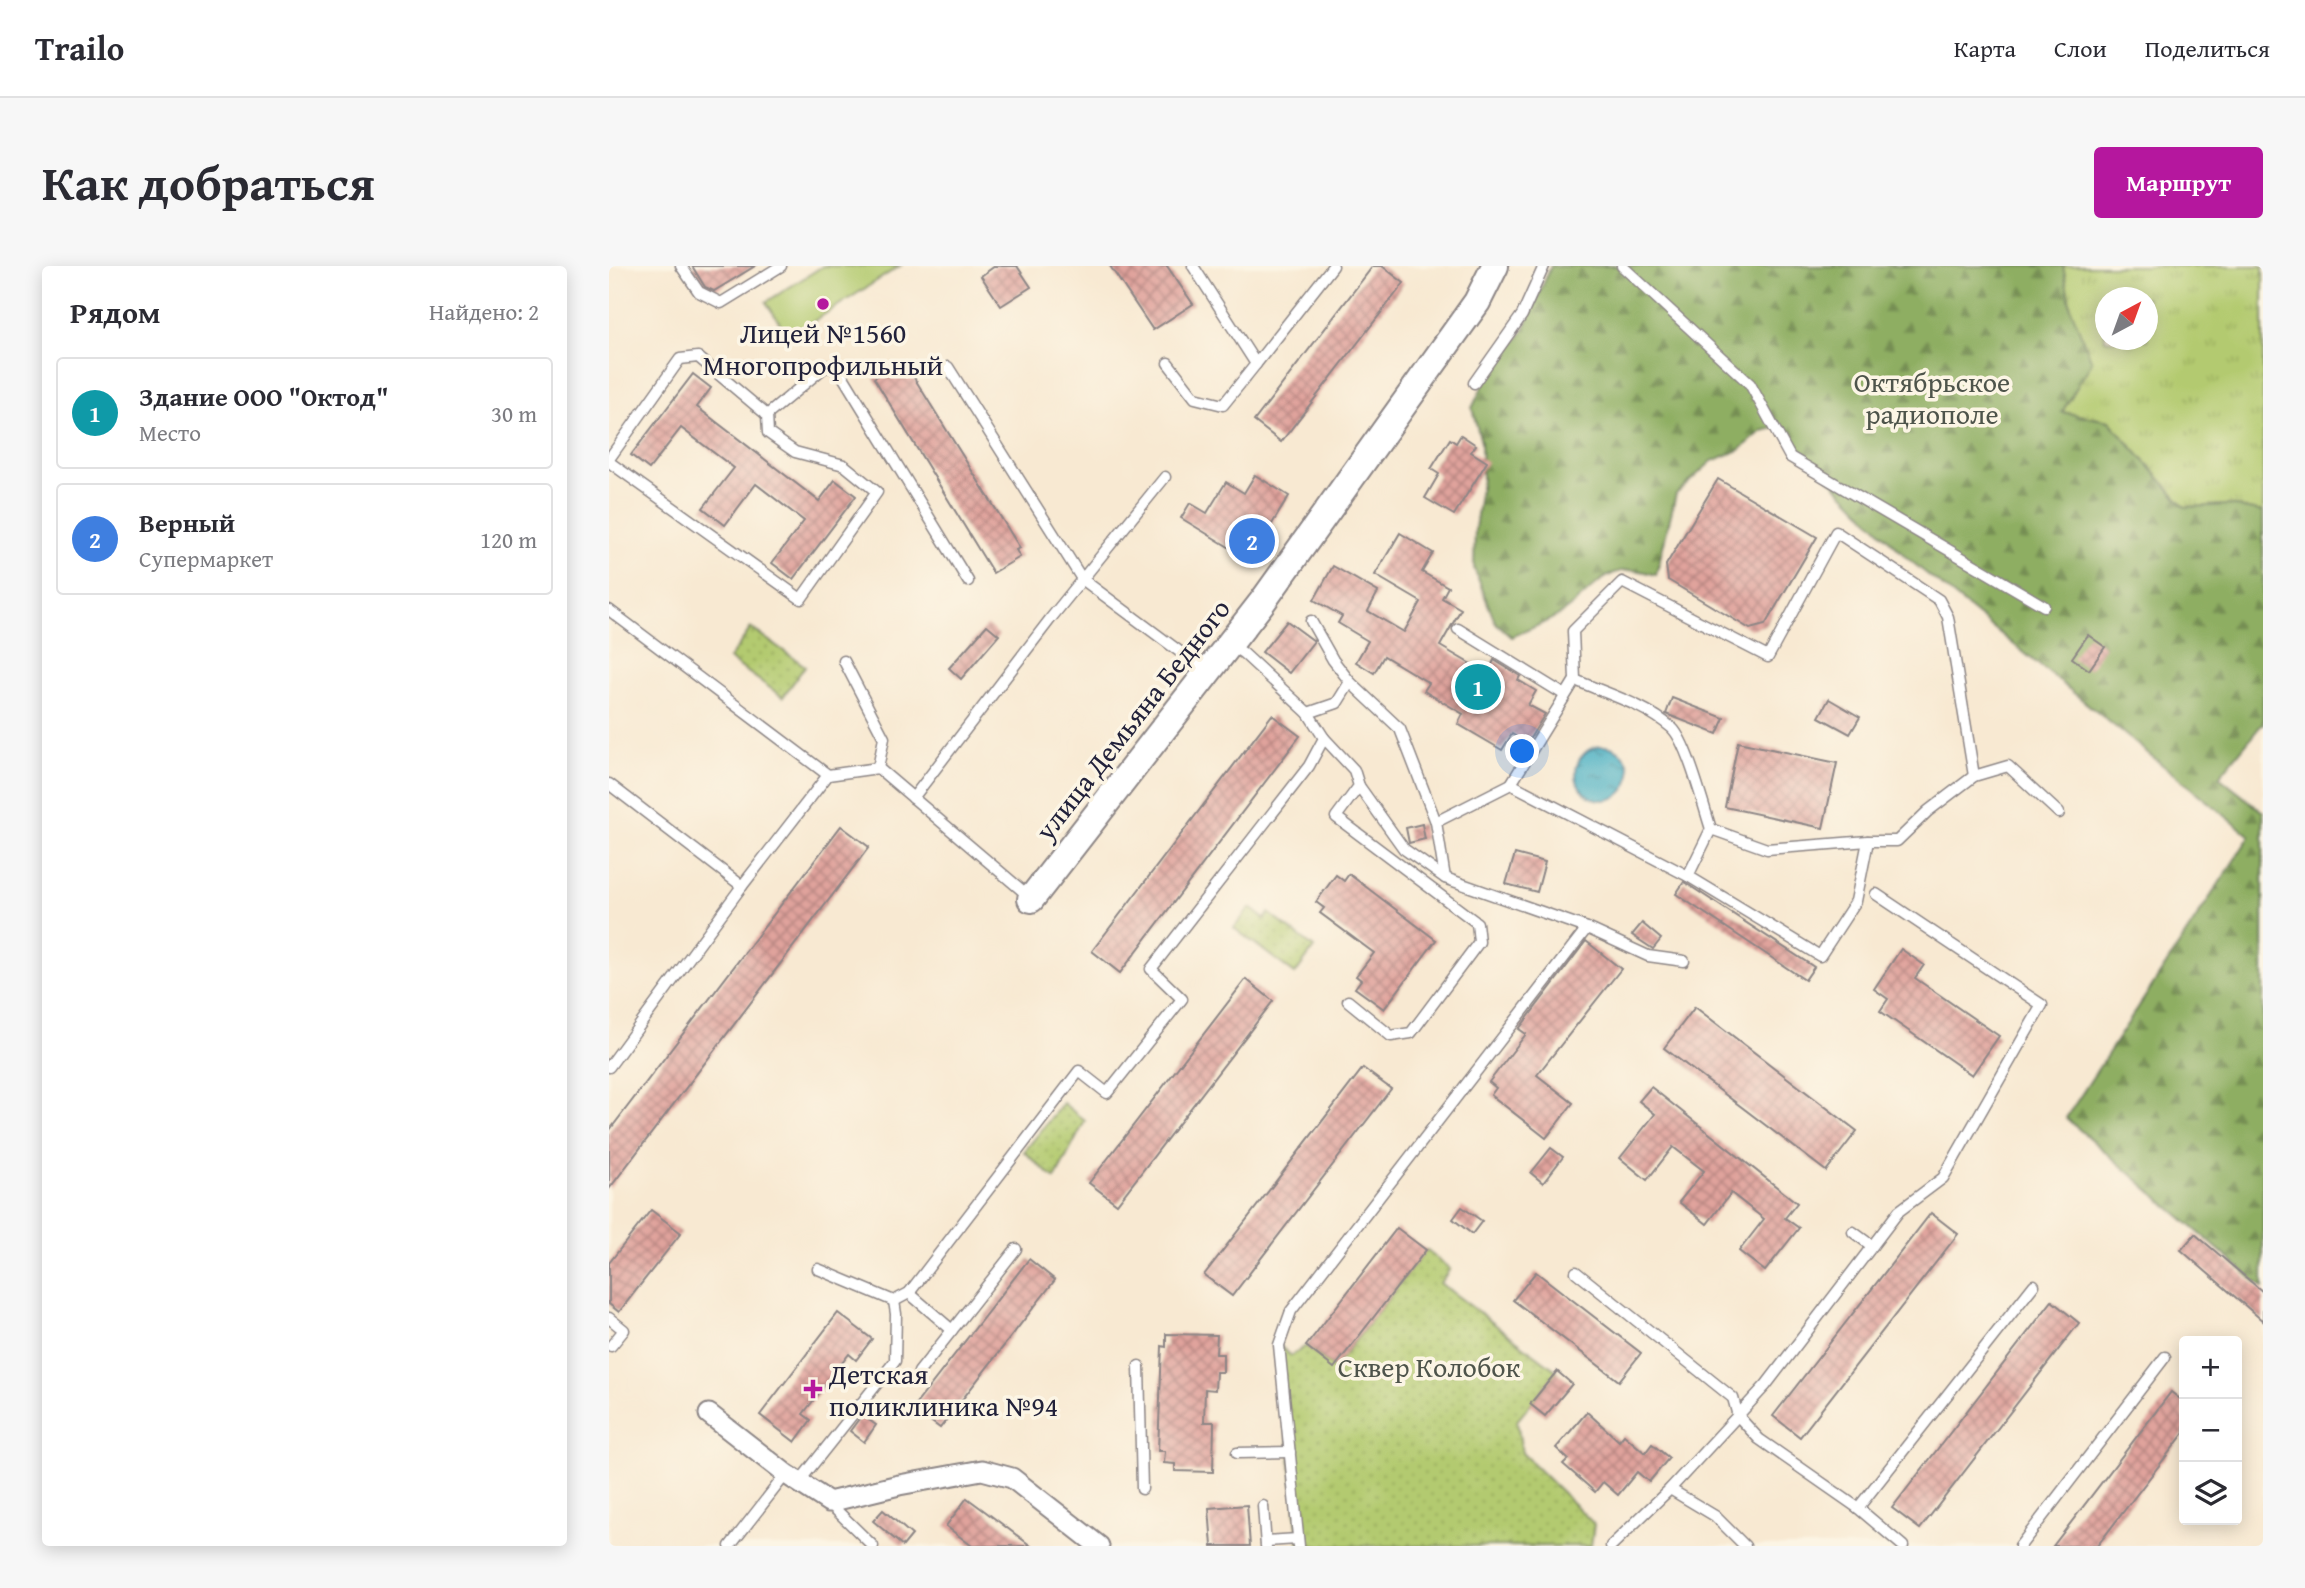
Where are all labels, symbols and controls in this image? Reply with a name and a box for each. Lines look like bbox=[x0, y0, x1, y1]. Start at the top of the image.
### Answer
text: Trailo bbox=[35, 24, 124, 72]
text: Карта bbox=[1954, 31, 2016, 66]
text: Слои bbox=[2054, 31, 2107, 66]
text: Поделиться bbox=[2145, 31, 2270, 66]
text: Как добраться bbox=[42, 146, 375, 218]
button: Маршрут bbox=[2094, 147, 2263, 218]
north arrow bbox=[2095, 287, 2158, 350]
text: Рядом bbox=[70, 290, 161, 334]
text: Найдено: 2 bbox=[429, 295, 539, 328]
marker: Лицей №1560 Многопрофильный bbox=[815, 296, 831, 312]
place label: Лицей №1560 Многопрофильный bbox=[703, 312, 943, 385]
park label: Октябрьское радиополе bbox=[1854, 361, 2010, 434]
text: Здание ООО "Октод" bbox=[139, 377, 389, 416]
text: 1 bbox=[89, 397, 101, 430]
text: 30 m bbox=[491, 397, 537, 430]
text: Место bbox=[139, 416, 201, 449]
text: Верный bbox=[139, 503, 235, 542]
pin: 2 bbox=[1229, 515, 1275, 567]
text: 2 bbox=[89, 523, 101, 556]
text: 120 m bbox=[480, 523, 537, 556]
text: Супермаркет bbox=[139, 542, 273, 575]
street label: улица Демьяна Бедного bbox=[1024, 589, 1240, 849]
pin: 1 bbox=[1455, 661, 1501, 713]
your location bbox=[1505, 734, 1539, 768]
map controls bbox=[2179, 1336, 2242, 1525]
button: + bbox=[2179, 1336, 2242, 1399]
park label: Сквер Колобок bbox=[1338, 1346, 1521, 1387]
place label: Детская поликлиника №94 bbox=[828, 1353, 1058, 1426]
marker: Детская поликлиника №94 bbox=[803, 1379, 823, 1399]
button: − bbox=[2179, 1399, 2242, 1462]
button: layers bbox=[2179, 1462, 2242, 1525]

